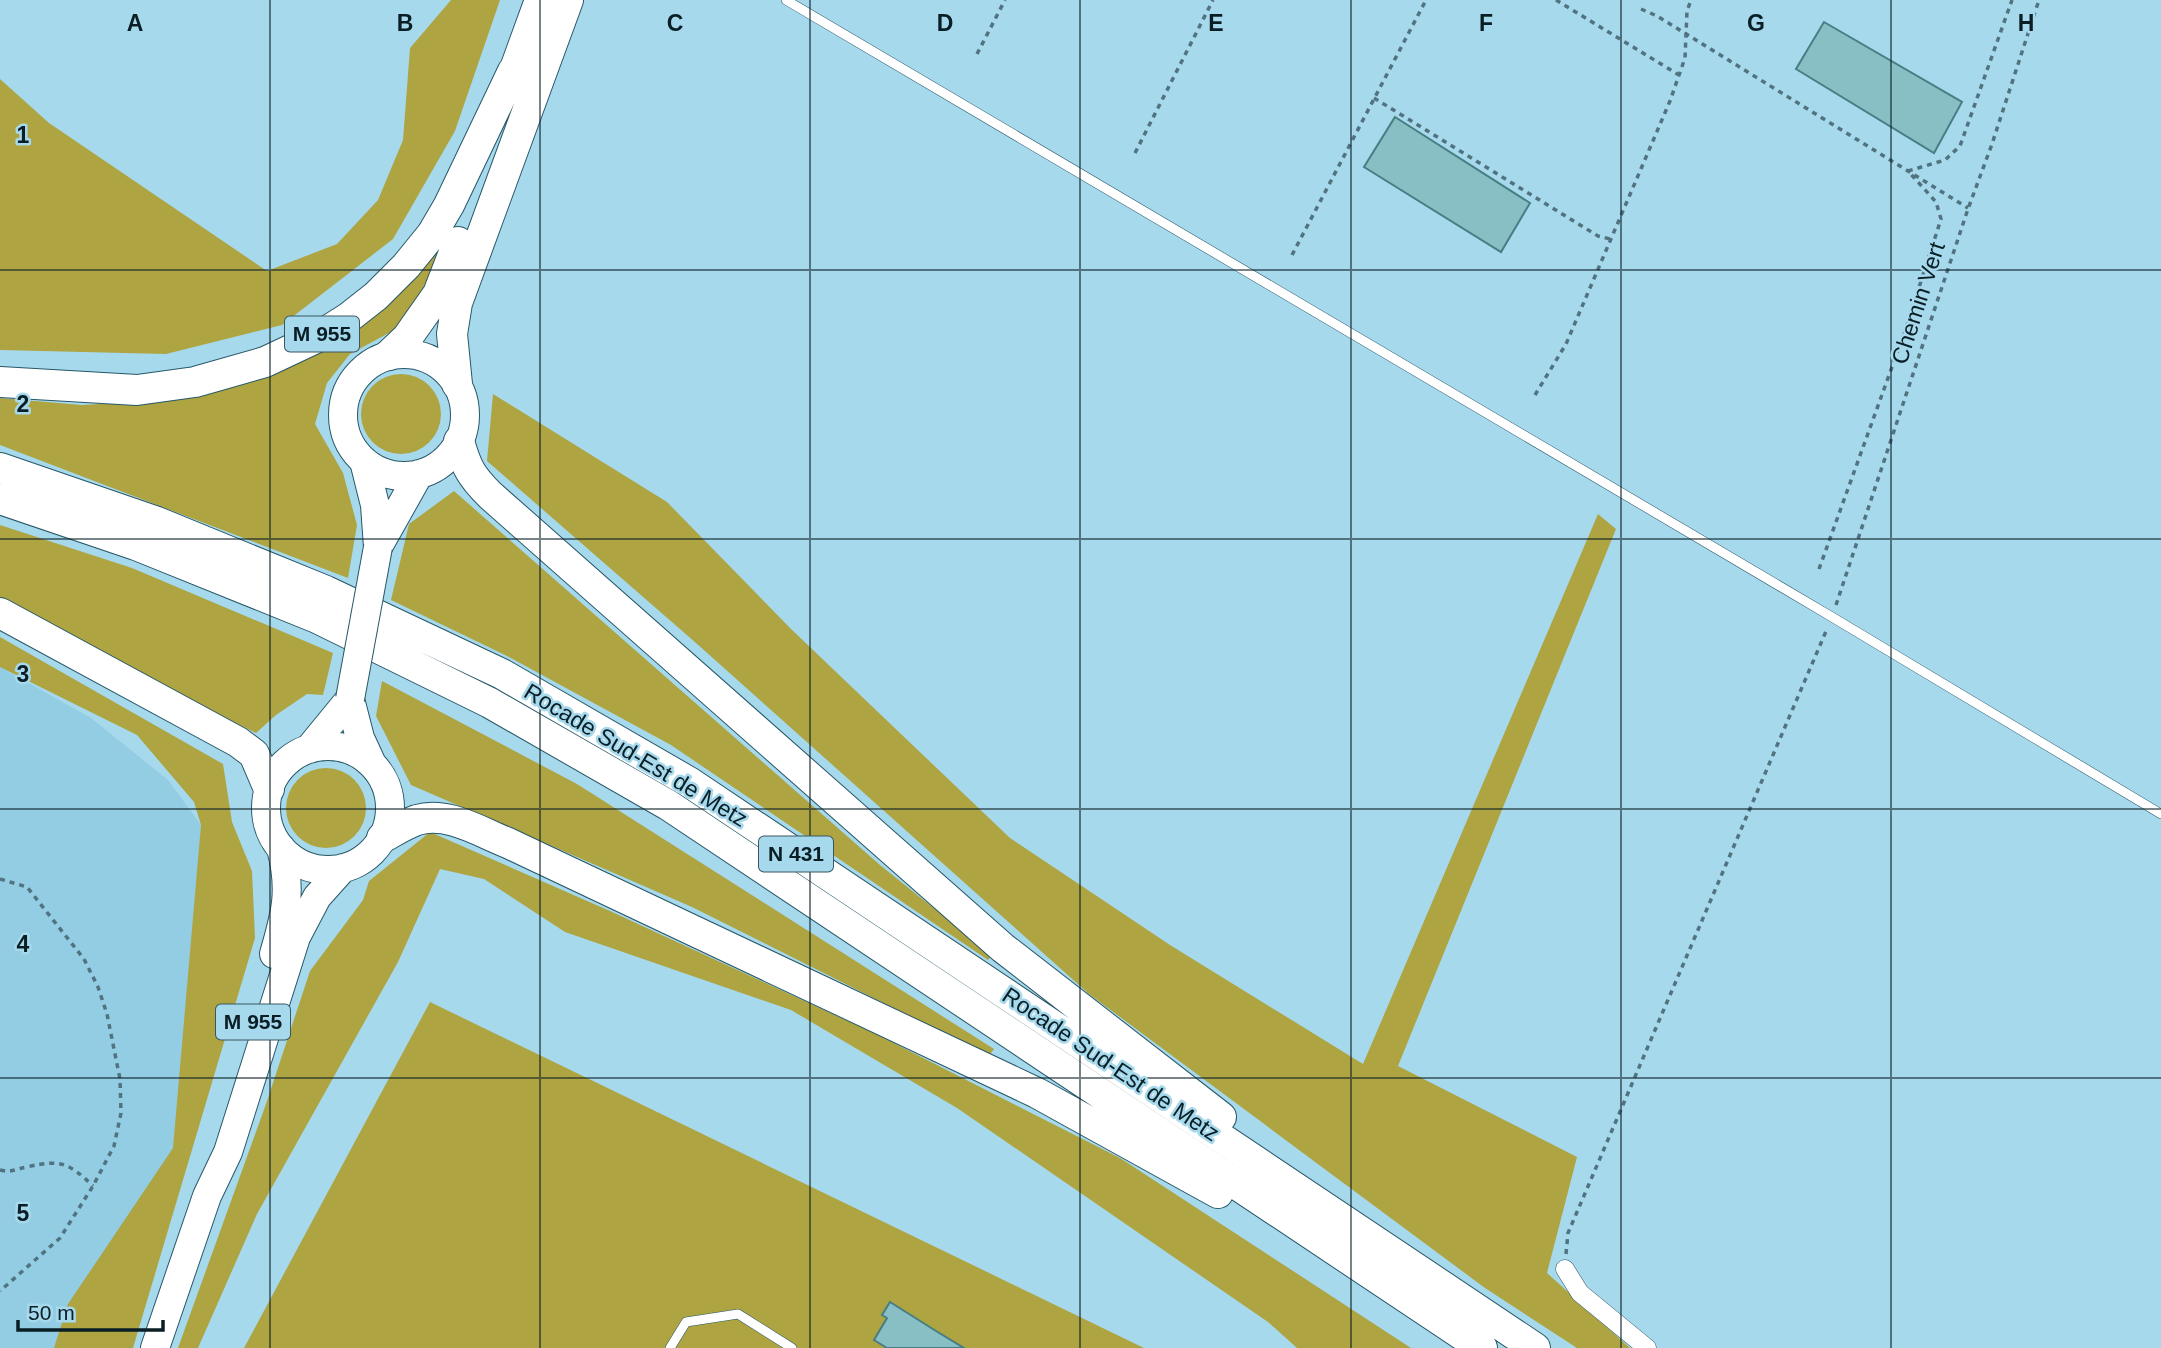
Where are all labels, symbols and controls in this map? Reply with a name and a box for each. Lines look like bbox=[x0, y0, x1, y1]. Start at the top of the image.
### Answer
text: A bbox=[127, 10, 143, 36]
text: B bbox=[397, 10, 413, 36]
text: C bbox=[667, 10, 683, 36]
text: D bbox=[937, 10, 953, 36]
text: E bbox=[1208, 10, 1224, 36]
text: F bbox=[1479, 10, 1493, 36]
text: G bbox=[1747, 10, 1765, 36]
text: H bbox=[2018, 10, 2034, 36]
text: 1 bbox=[17, 122, 30, 148]
street label: Chemin Vert bbox=[1886, 238, 1950, 367]
road number: M 955 bbox=[285, 316, 359, 352]
text: 2 bbox=[17, 391, 29, 417]
text: 3 bbox=[17, 661, 29, 687]
street label: Rocade Sud-Est de Metz bbox=[520, 678, 752, 832]
road number: N 431 bbox=[759, 836, 833, 872]
text: 4 bbox=[17, 931, 30, 957]
street label: Rocade Sud-Est de Metz bbox=[998, 982, 1224, 1146]
road number: M 955 bbox=[216, 1004, 290, 1040]
text: 5 bbox=[17, 1200, 30, 1226]
scale bar bbox=[18, 1288, 163, 1332]
text: 50 m bbox=[28, 1301, 75, 1324]

